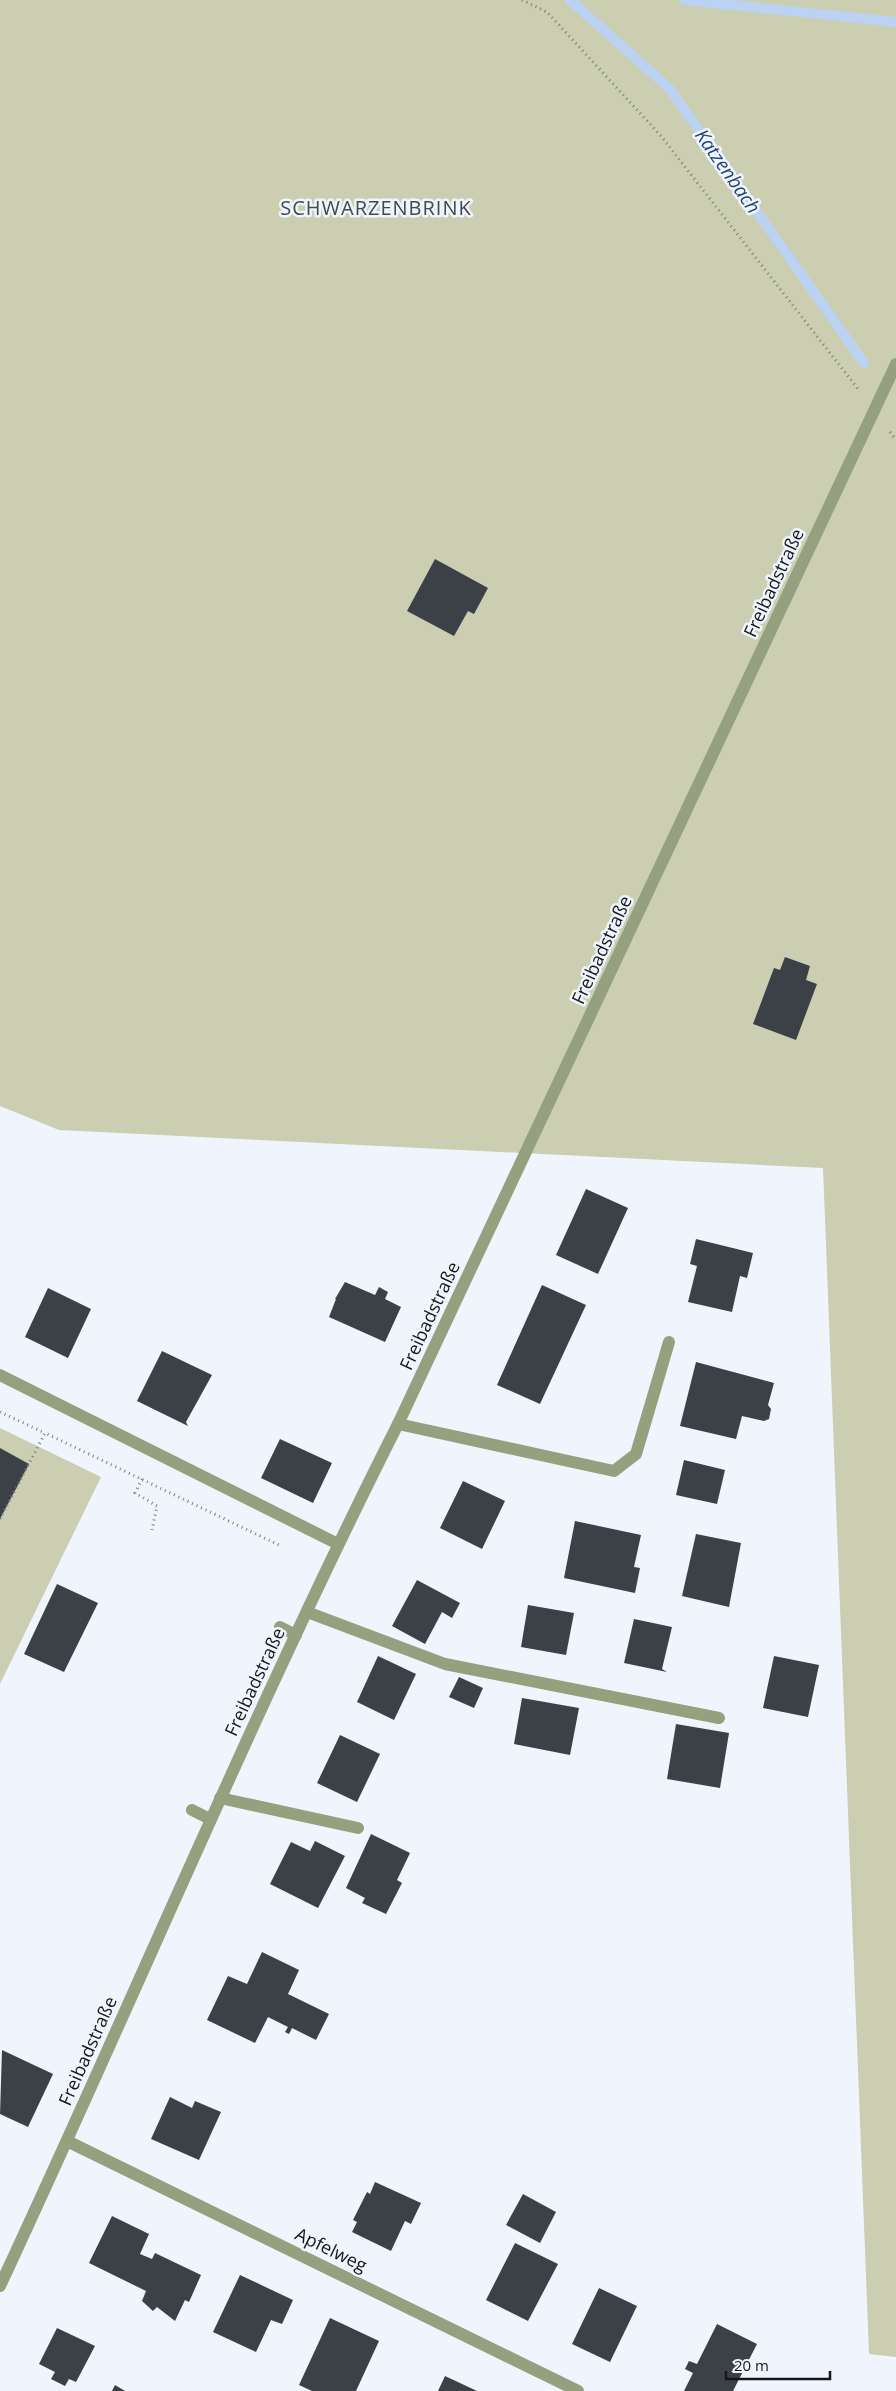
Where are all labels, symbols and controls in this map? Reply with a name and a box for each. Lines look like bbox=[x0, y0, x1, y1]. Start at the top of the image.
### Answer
water label: Katzenbach bbox=[689, 124, 767, 218]
district label: SCHWARZENBRINK bbox=[280, 194, 472, 221]
street label: Freibadstraße bbox=[737, 524, 809, 641]
street label: Freibadstraße bbox=[565, 891, 637, 1008]
street label: Freibadstraße bbox=[393, 1257, 465, 1374]
street label: Freibadstraße bbox=[218, 1623, 290, 1740]
street label: Freibadstraße bbox=[52, 1992, 122, 2109]
street label: Apfelweg bbox=[292, 2221, 371, 2277]
scale bar bbox=[726, 2348, 830, 2380]
text: 20 m bbox=[734, 2355, 769, 2375]

